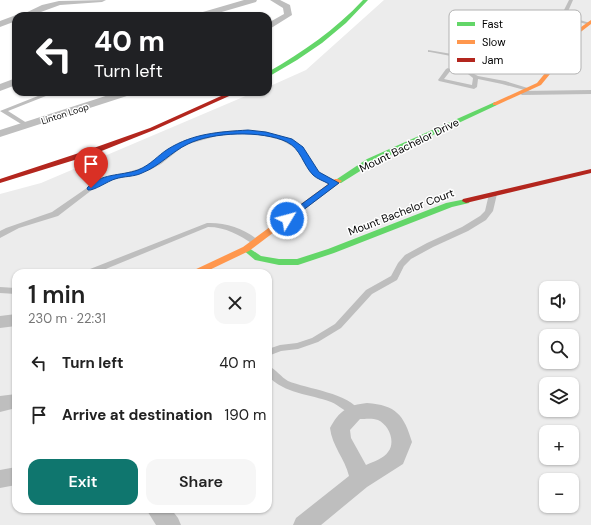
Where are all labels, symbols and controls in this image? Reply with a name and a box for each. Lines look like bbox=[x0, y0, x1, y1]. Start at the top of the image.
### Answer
legend bbox=[449, 10, 581, 74]
text: Fast bbox=[482, 17, 503, 31]
text: 40 m bbox=[94, 23, 165, 60]
icon: left bbox=[28, 28, 80, 80]
text: Slow bbox=[482, 35, 506, 49]
text: Jam bbox=[482, 53, 503, 67]
text: Turn left bbox=[94, 59, 163, 83]
street label: Linton Loop bbox=[40, 101, 91, 127]
street label: Mount Bachelor Drive bbox=[357, 115, 461, 175]
pin bbox=[74, 147, 108, 188]
icon: arrive bbox=[80, 153, 102, 175]
street label: Mount Bachelor Court bbox=[346, 185, 456, 239]
position arrow bbox=[266, 198, 308, 240]
text: 1 min bbox=[28, 279, 85, 310]
map controls bbox=[539, 281, 579, 513]
button: sound bbox=[539, 281, 579, 321]
button: close bbox=[214, 282, 256, 324]
text: 230 m · 22:31 bbox=[28, 310, 106, 327]
button: search bbox=[539, 329, 579, 369]
icon: left bbox=[28, 352, 50, 374]
text: Turn left bbox=[62, 353, 123, 373]
text: 40 m bbox=[219, 353, 256, 373]
button: layers bbox=[539, 377, 579, 417]
icon: arrive bbox=[28, 404, 50, 426]
text: Arrive at destination bbox=[62, 405, 213, 425]
text: 190 m bbox=[225, 405, 266, 425]
button: + bbox=[539, 425, 579, 465]
button: Exit bbox=[28, 459, 138, 505]
button: Share bbox=[146, 459, 256, 505]
button: − bbox=[539, 473, 579, 513]

